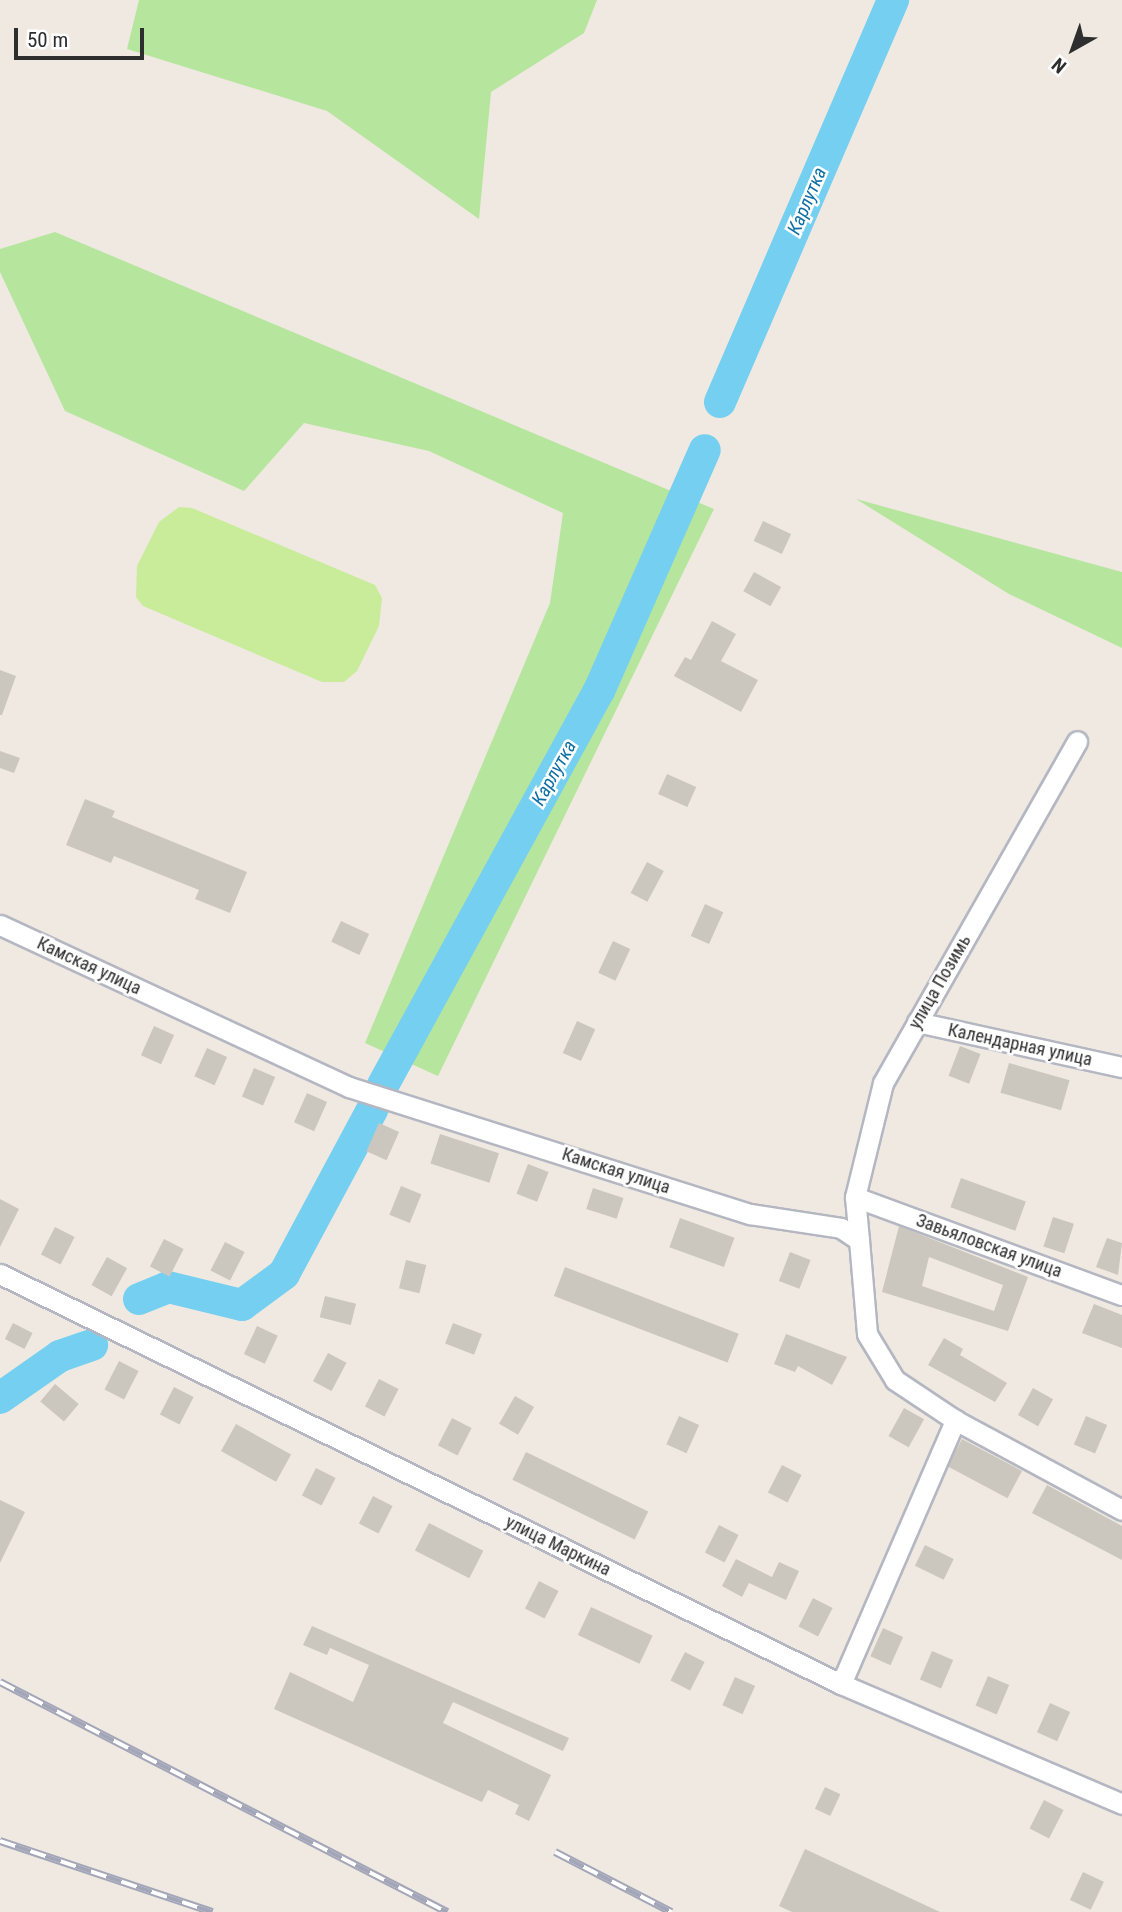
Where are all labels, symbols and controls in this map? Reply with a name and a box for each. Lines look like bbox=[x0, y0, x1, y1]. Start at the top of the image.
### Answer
scale bar bbox=[18, 14, 147, 58]
north arrow bbox=[1038, 14, 1108, 84]
text: 50 m bbox=[27, 28, 68, 52]
text: N bbox=[1047, 53, 1071, 78]
water label: Карлутка bbox=[783, 164, 831, 238]
water label: Карлутка bbox=[527, 737, 581, 809]
street label: улица Позимь bbox=[904, 931, 976, 1033]
street label: Камская улица bbox=[34, 932, 144, 1000]
street label: Календарная улица bbox=[946, 1019, 1094, 1071]
street label: Камская улица bbox=[559, 1143, 673, 1199]
street label: Завьяловская улица bbox=[913, 1210, 1065, 1282]
street label: улица Маркина bbox=[502, 1511, 614, 1581]

